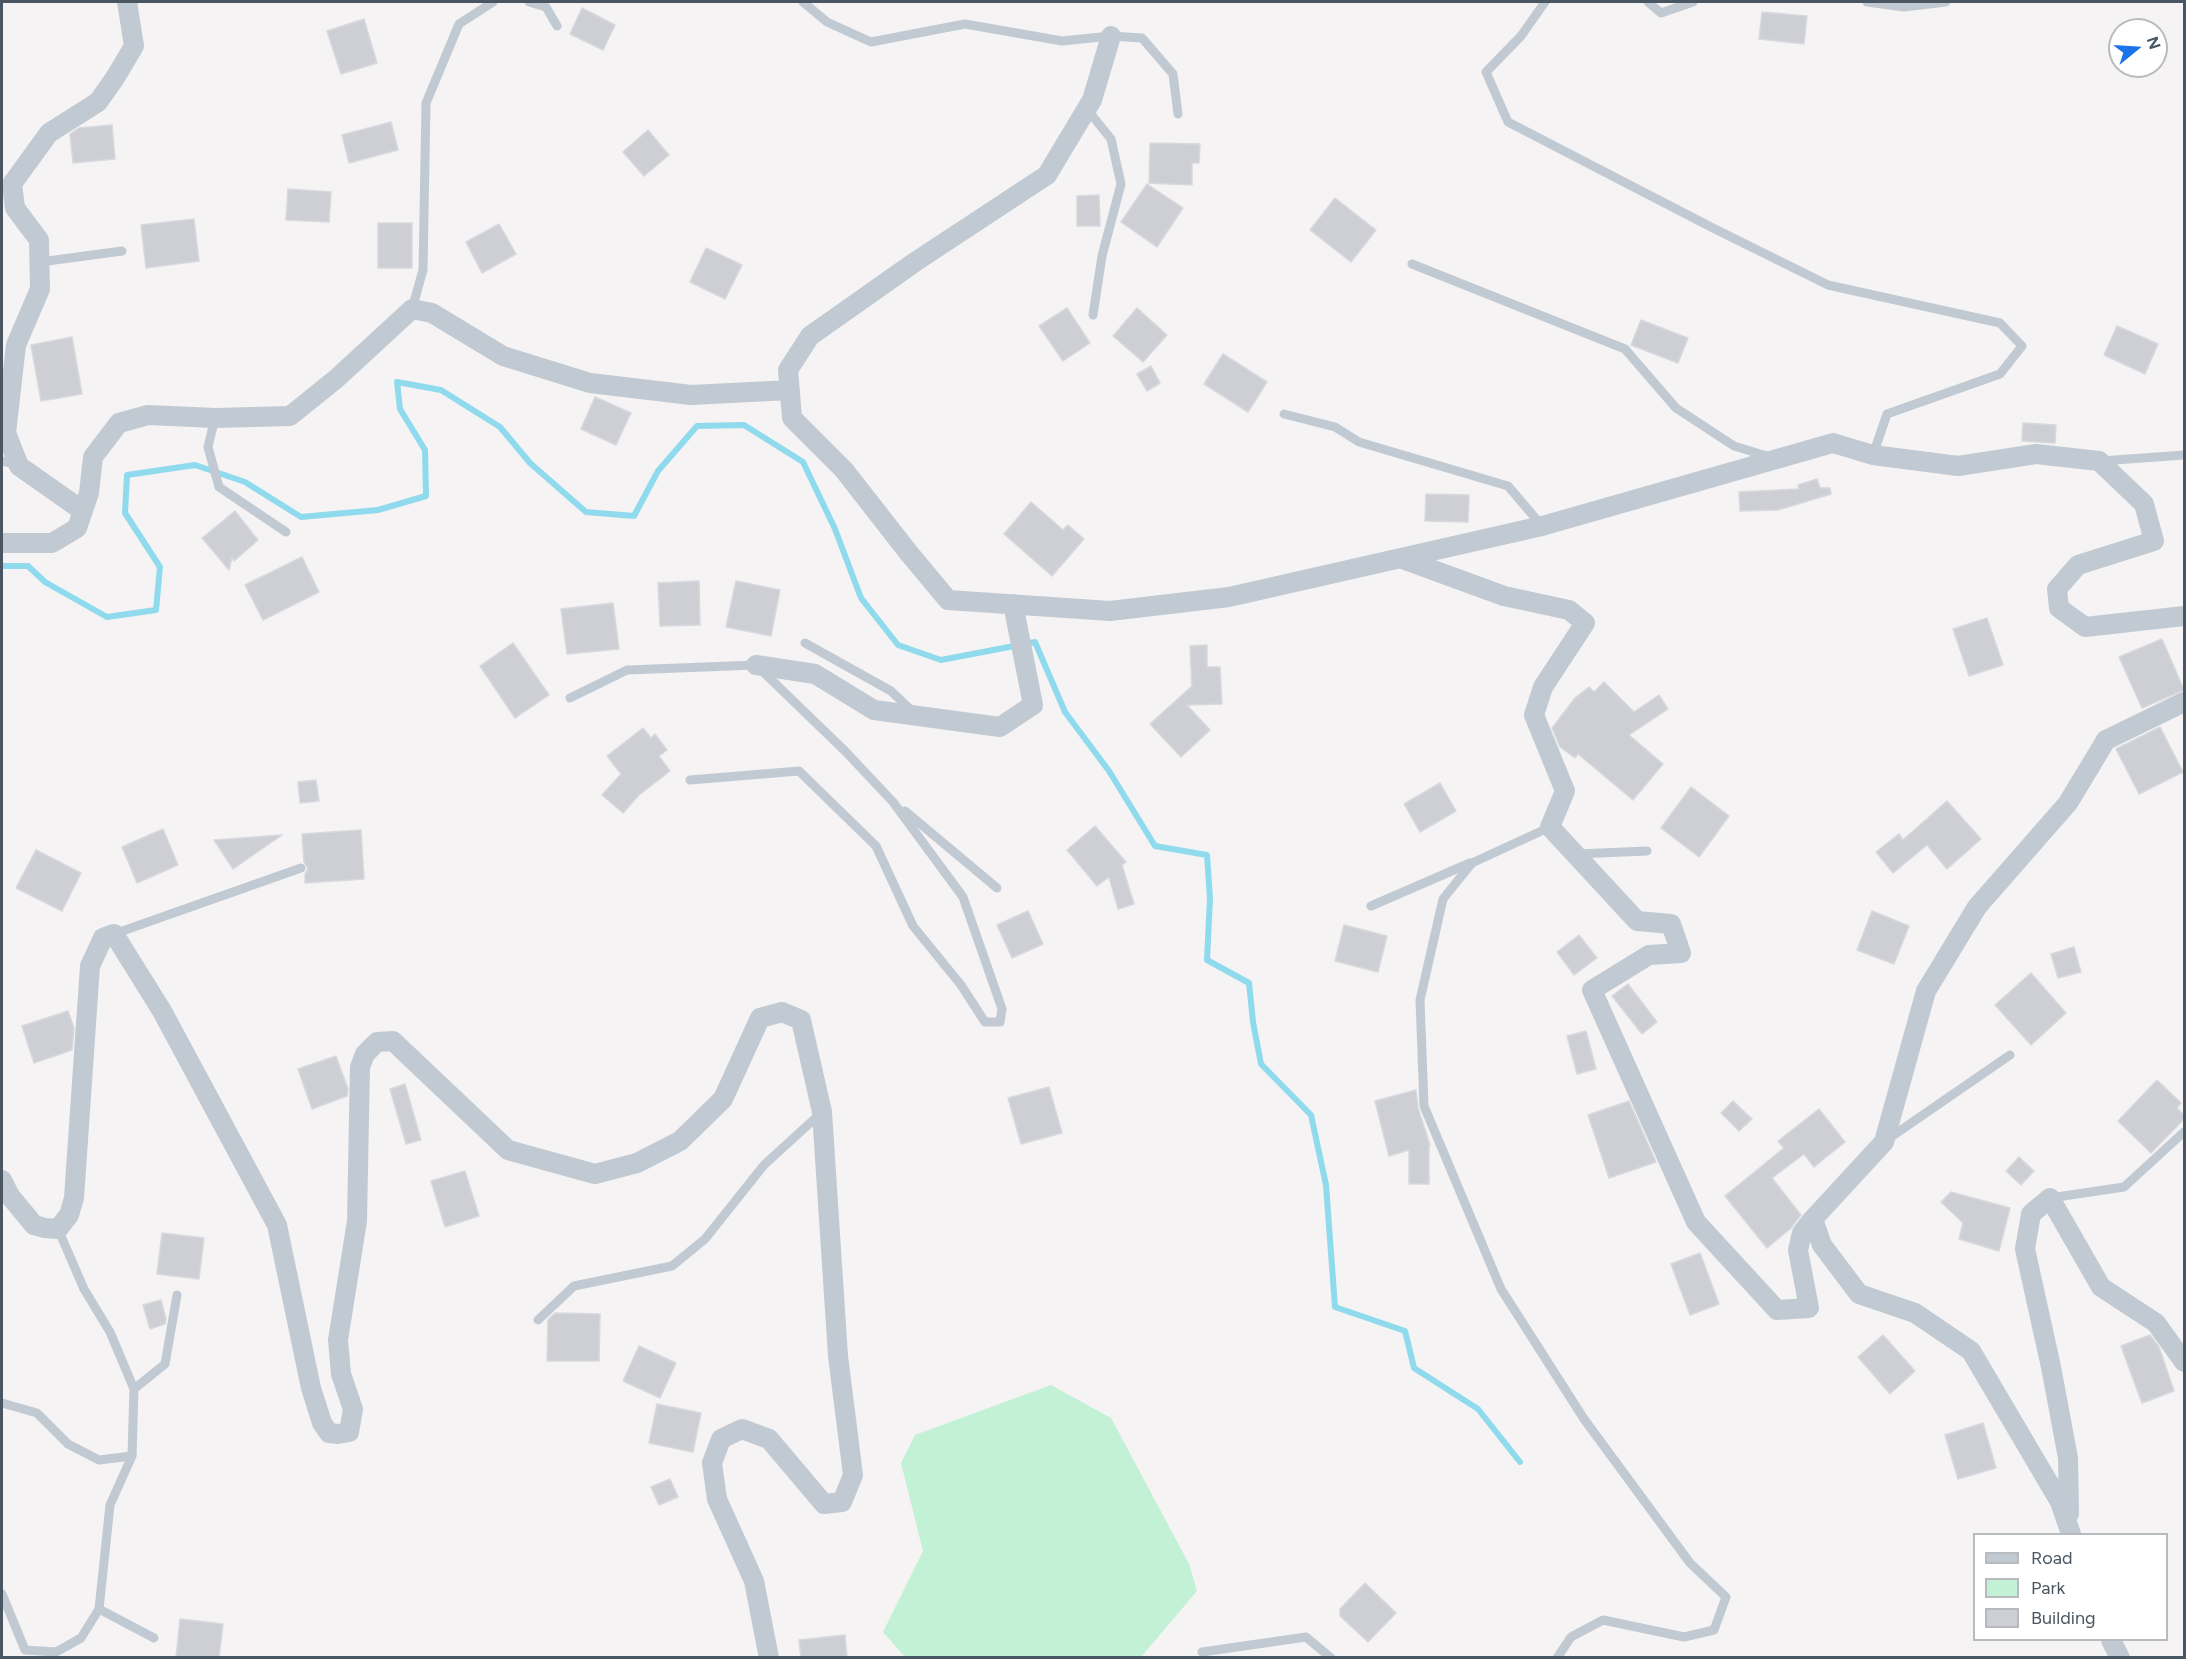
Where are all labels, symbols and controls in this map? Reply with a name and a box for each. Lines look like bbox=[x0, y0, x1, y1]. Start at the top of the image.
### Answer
north arrow bbox=[2108, 18, 2168, 78]
text: N bbox=[2143, 34, 2165, 52]
legend bbox=[1973, 1533, 2168, 1641]
text: Road bbox=[2031, 1547, 2072, 1569]
text: Park bbox=[2031, 1577, 2065, 1599]
text: Building bbox=[2031, 1607, 2096, 1629]

